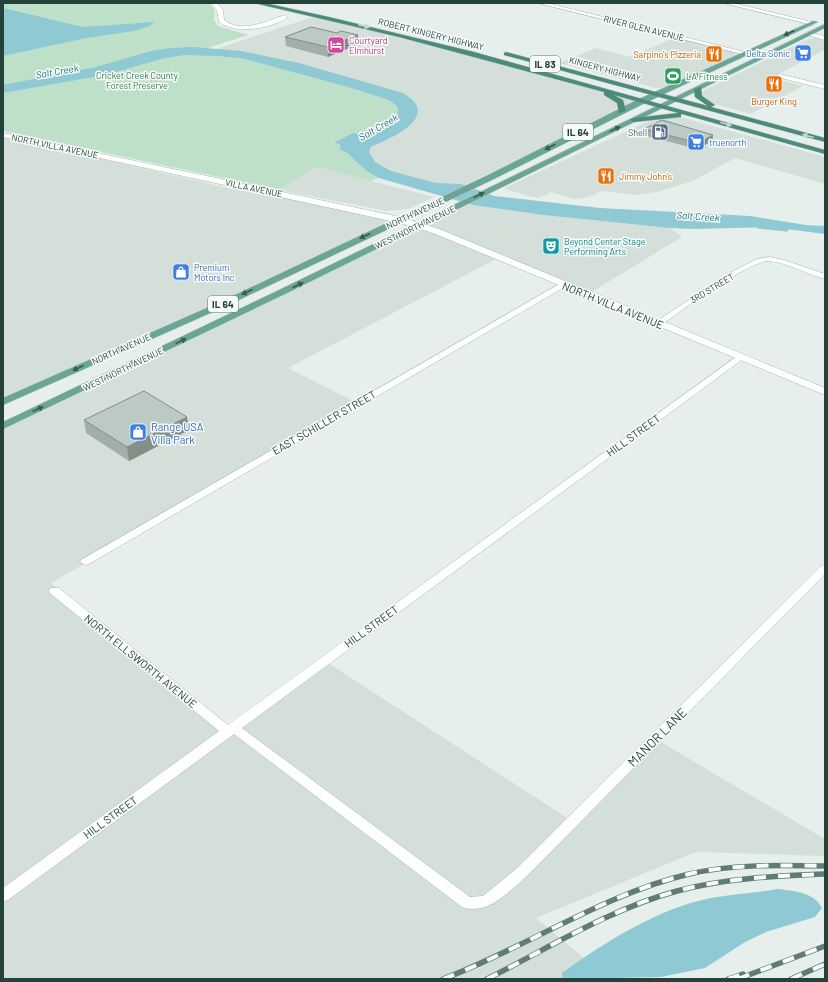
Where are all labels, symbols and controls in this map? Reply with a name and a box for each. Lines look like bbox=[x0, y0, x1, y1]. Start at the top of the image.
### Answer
street label: RIVER GLEN AVENUE bbox=[603, 13, 685, 43]
street label: ROBERT KINGERY HIGHWAY bbox=[377, 16, 485, 52]
one-way arrow bbox=[357, 24, 370, 30]
one-way arrow bbox=[784, 30, 795, 36]
hotel icon: Courtyard Elmhurst bbox=[326, 35, 346, 55]
place label: Courtyard Elmhurst bbox=[349, 35, 388, 56]
supermarket icon: Delta Sonic bbox=[793, 43, 813, 63]
restaurant icon: Sarpino's Pizzeria bbox=[704, 44, 724, 64]
place label: Delta Sonic bbox=[746, 48, 790, 59]
place label: Sarpino's Pizzeria bbox=[633, 49, 701, 60]
street label: KINGERY HIGHWAY bbox=[568, 54, 642, 84]
road number: IL 83 bbox=[530, 56, 560, 72]
water label: Salt Creek bbox=[35, 61, 79, 81]
sports icon: LA Fitness bbox=[663, 66, 683, 86]
park label: Cricket Creek County Forest Preserve bbox=[96, 70, 178, 91]
place label: LA Fitness bbox=[686, 71, 727, 82]
restaurant icon: Burger King bbox=[764, 74, 784, 94]
place label: Burger King bbox=[751, 96, 797, 107]
water label: Salt Creek bbox=[356, 111, 400, 143]
one-way arrow bbox=[720, 121, 732, 127]
fuel station icon: Shell bbox=[650, 122, 670, 142]
road number: IL 64 bbox=[563, 124, 593, 140]
one-way arrow bbox=[609, 126, 621, 133]
place label: Shell bbox=[628, 127, 647, 138]
street label: NORTH VILLA AVENUE bbox=[11, 131, 99, 161]
supermarket icon: truenorth bbox=[686, 132, 706, 152]
one-way arrow bbox=[802, 132, 815, 138]
place label: truenorth bbox=[709, 137, 747, 148]
one-way arrow bbox=[544, 144, 556, 150]
restaurant icon: Jimmy John's bbox=[596, 166, 616, 186]
place label: Jimmy John's bbox=[619, 171, 672, 182]
street label: VILLA AVENUE bbox=[224, 177, 284, 199]
one-way arrow bbox=[473, 192, 485, 198]
street label: NORTH AVENUE bbox=[384, 195, 446, 231]
street label: WEST NORTH AVENUE bbox=[373, 203, 457, 251]
water label: Salt Creek bbox=[676, 209, 720, 224]
one-way arrow bbox=[359, 233, 371, 239]
theatre icon: Beyond Center Stage Performing Arts bbox=[541, 236, 561, 256]
place label: Beyond Center Stage Performing Arts bbox=[564, 236, 646, 257]
shop icon: Premium Motors Inc bbox=[171, 262, 191, 282]
place label: Premium Motors Inc bbox=[194, 262, 235, 283]
street label: 3RD STREET bbox=[688, 271, 736, 305]
street label: NORTH VILLA AVENUE bbox=[560, 279, 666, 331]
one-way arrow bbox=[292, 282, 304, 288]
one-way arrow bbox=[242, 289, 253, 295]
road number: IL 64 bbox=[208, 296, 238, 312]
street label: NORTH AVENUE bbox=[90, 331, 152, 367]
one-way arrow bbox=[175, 338, 187, 344]
street label: WEST NORTH AVENUE bbox=[81, 345, 165, 393]
one-way arrow bbox=[72, 365, 83, 371]
street label: EAST SCHILLER STREET bbox=[270, 387, 378, 457]
one-way arrow bbox=[33, 406, 44, 412]
street label: HILL STREET bbox=[603, 411, 663, 459]
place label: Range USA Villa Park bbox=[151, 420, 204, 446]
shop icon: Range USA Villa Park bbox=[128, 422, 148, 442]
street label: HILL STREET bbox=[341, 602, 401, 650]
street label: NORTH ELLSWORTH AVENUE bbox=[82, 612, 200, 711]
street label: MANOR LANE bbox=[624, 704, 690, 770]
street label: HILL STREET bbox=[80, 793, 140, 841]

